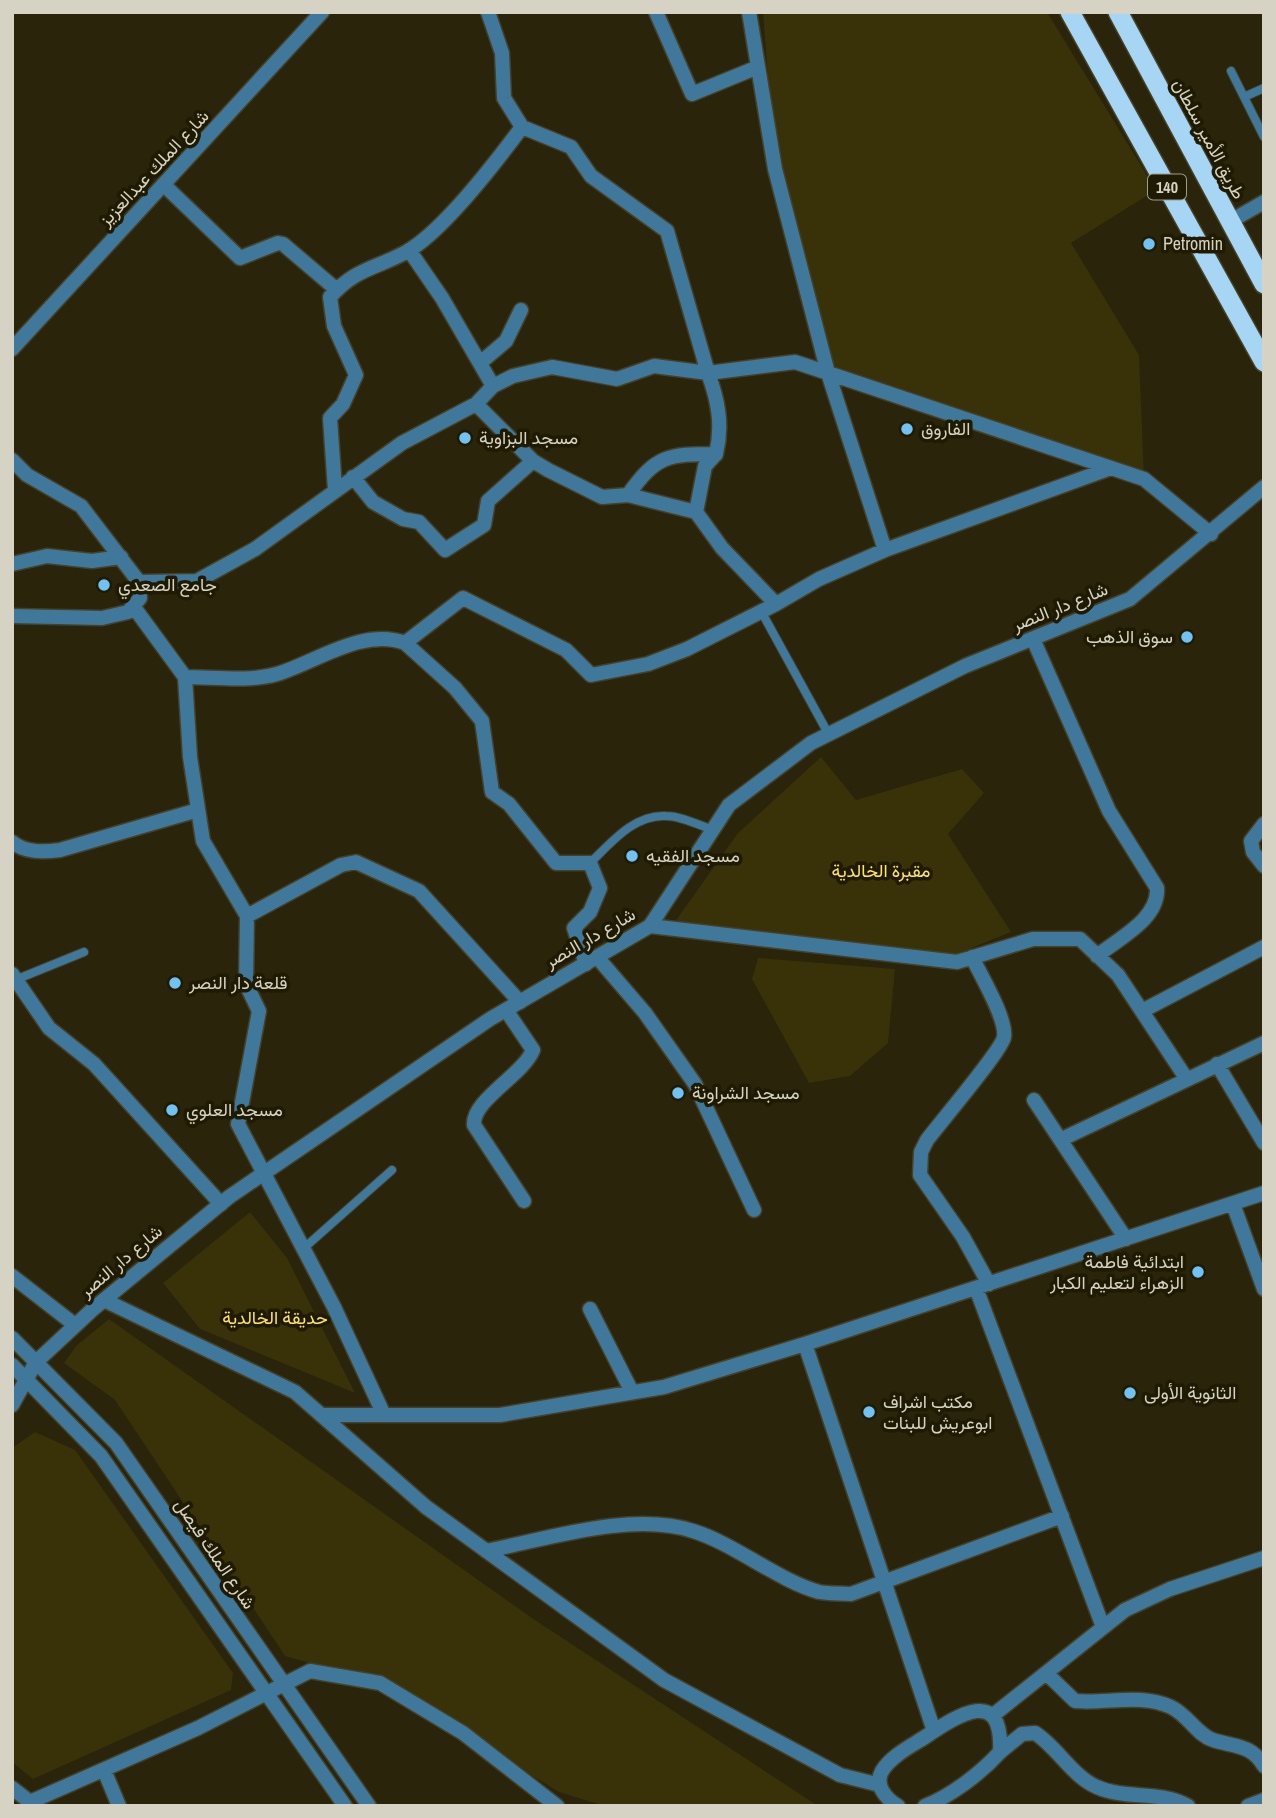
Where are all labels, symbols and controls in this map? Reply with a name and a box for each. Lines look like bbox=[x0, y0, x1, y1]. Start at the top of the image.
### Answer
street label: طريق الأمير سلطان bbox=[1167, 74, 1252, 204]
street label: شارع الملك عبدالعزيز bbox=[92, 104, 214, 232]
road number: 140 bbox=[1148, 174, 1186, 200]
place label: Petromin bbox=[1163, 231, 1223, 256]
marker: Petromin bbox=[1141, 236, 1157, 252]
place label: الفاروق bbox=[921, 416, 970, 441]
marker: الفاروق bbox=[899, 421, 915, 437]
place label: مسجد البزاوية bbox=[479, 425, 578, 450]
marker: مسجد البزاوية bbox=[457, 430, 473, 446]
place label: جامع الصعدي bbox=[118, 572, 217, 600]
street label: شارع دار النصر bbox=[1007, 576, 1111, 637]
marker: جامع الصعدي bbox=[96, 577, 112, 593]
place label: سوق الذهب bbox=[1086, 624, 1173, 649]
marker: سوق الذهب bbox=[1179, 629, 1195, 645]
place label: مسجد الفقيه bbox=[646, 843, 740, 868]
marker: مسجد الفقيه bbox=[624, 848, 640, 864]
park label: مقبرة الخالدية bbox=[832, 858, 930, 883]
street label: شارع دار النصر bbox=[539, 901, 640, 974]
place label: قلعة دار النصر bbox=[188, 970, 288, 995]
marker: قلعة دار النصر bbox=[167, 975, 183, 991]
place label: مسجد الشراونة bbox=[692, 1080, 800, 1105]
marker: مسجد الشراونة bbox=[670, 1085, 686, 1101]
place label: مسجد العلوي bbox=[186, 1097, 283, 1125]
marker: مسجد العلوي bbox=[164, 1102, 180, 1118]
street label: شارع دار النصر bbox=[73, 1219, 167, 1303]
place label: ابتدائية فاطمة الزهراء لتعليم الكبار bbox=[1049, 1249, 1184, 1295]
marker: ابتدائية فاطمة الزهراء لتعليم الكبار bbox=[1190, 1264, 1206, 1280]
park label: حديقة الخالدية bbox=[222, 1305, 328, 1330]
place label: الثانوية الأولى bbox=[1144, 1380, 1236, 1405]
marker: الثانوية الأولى bbox=[1122, 1385, 1138, 1401]
place label: مكتب اشراف ابوعريش للبنات bbox=[883, 1389, 992, 1435]
marker: مكتب اشراف ابوعريش للبنات bbox=[861, 1404, 877, 1420]
street label: شارع الملك فيصل bbox=[169, 1493, 262, 1614]

